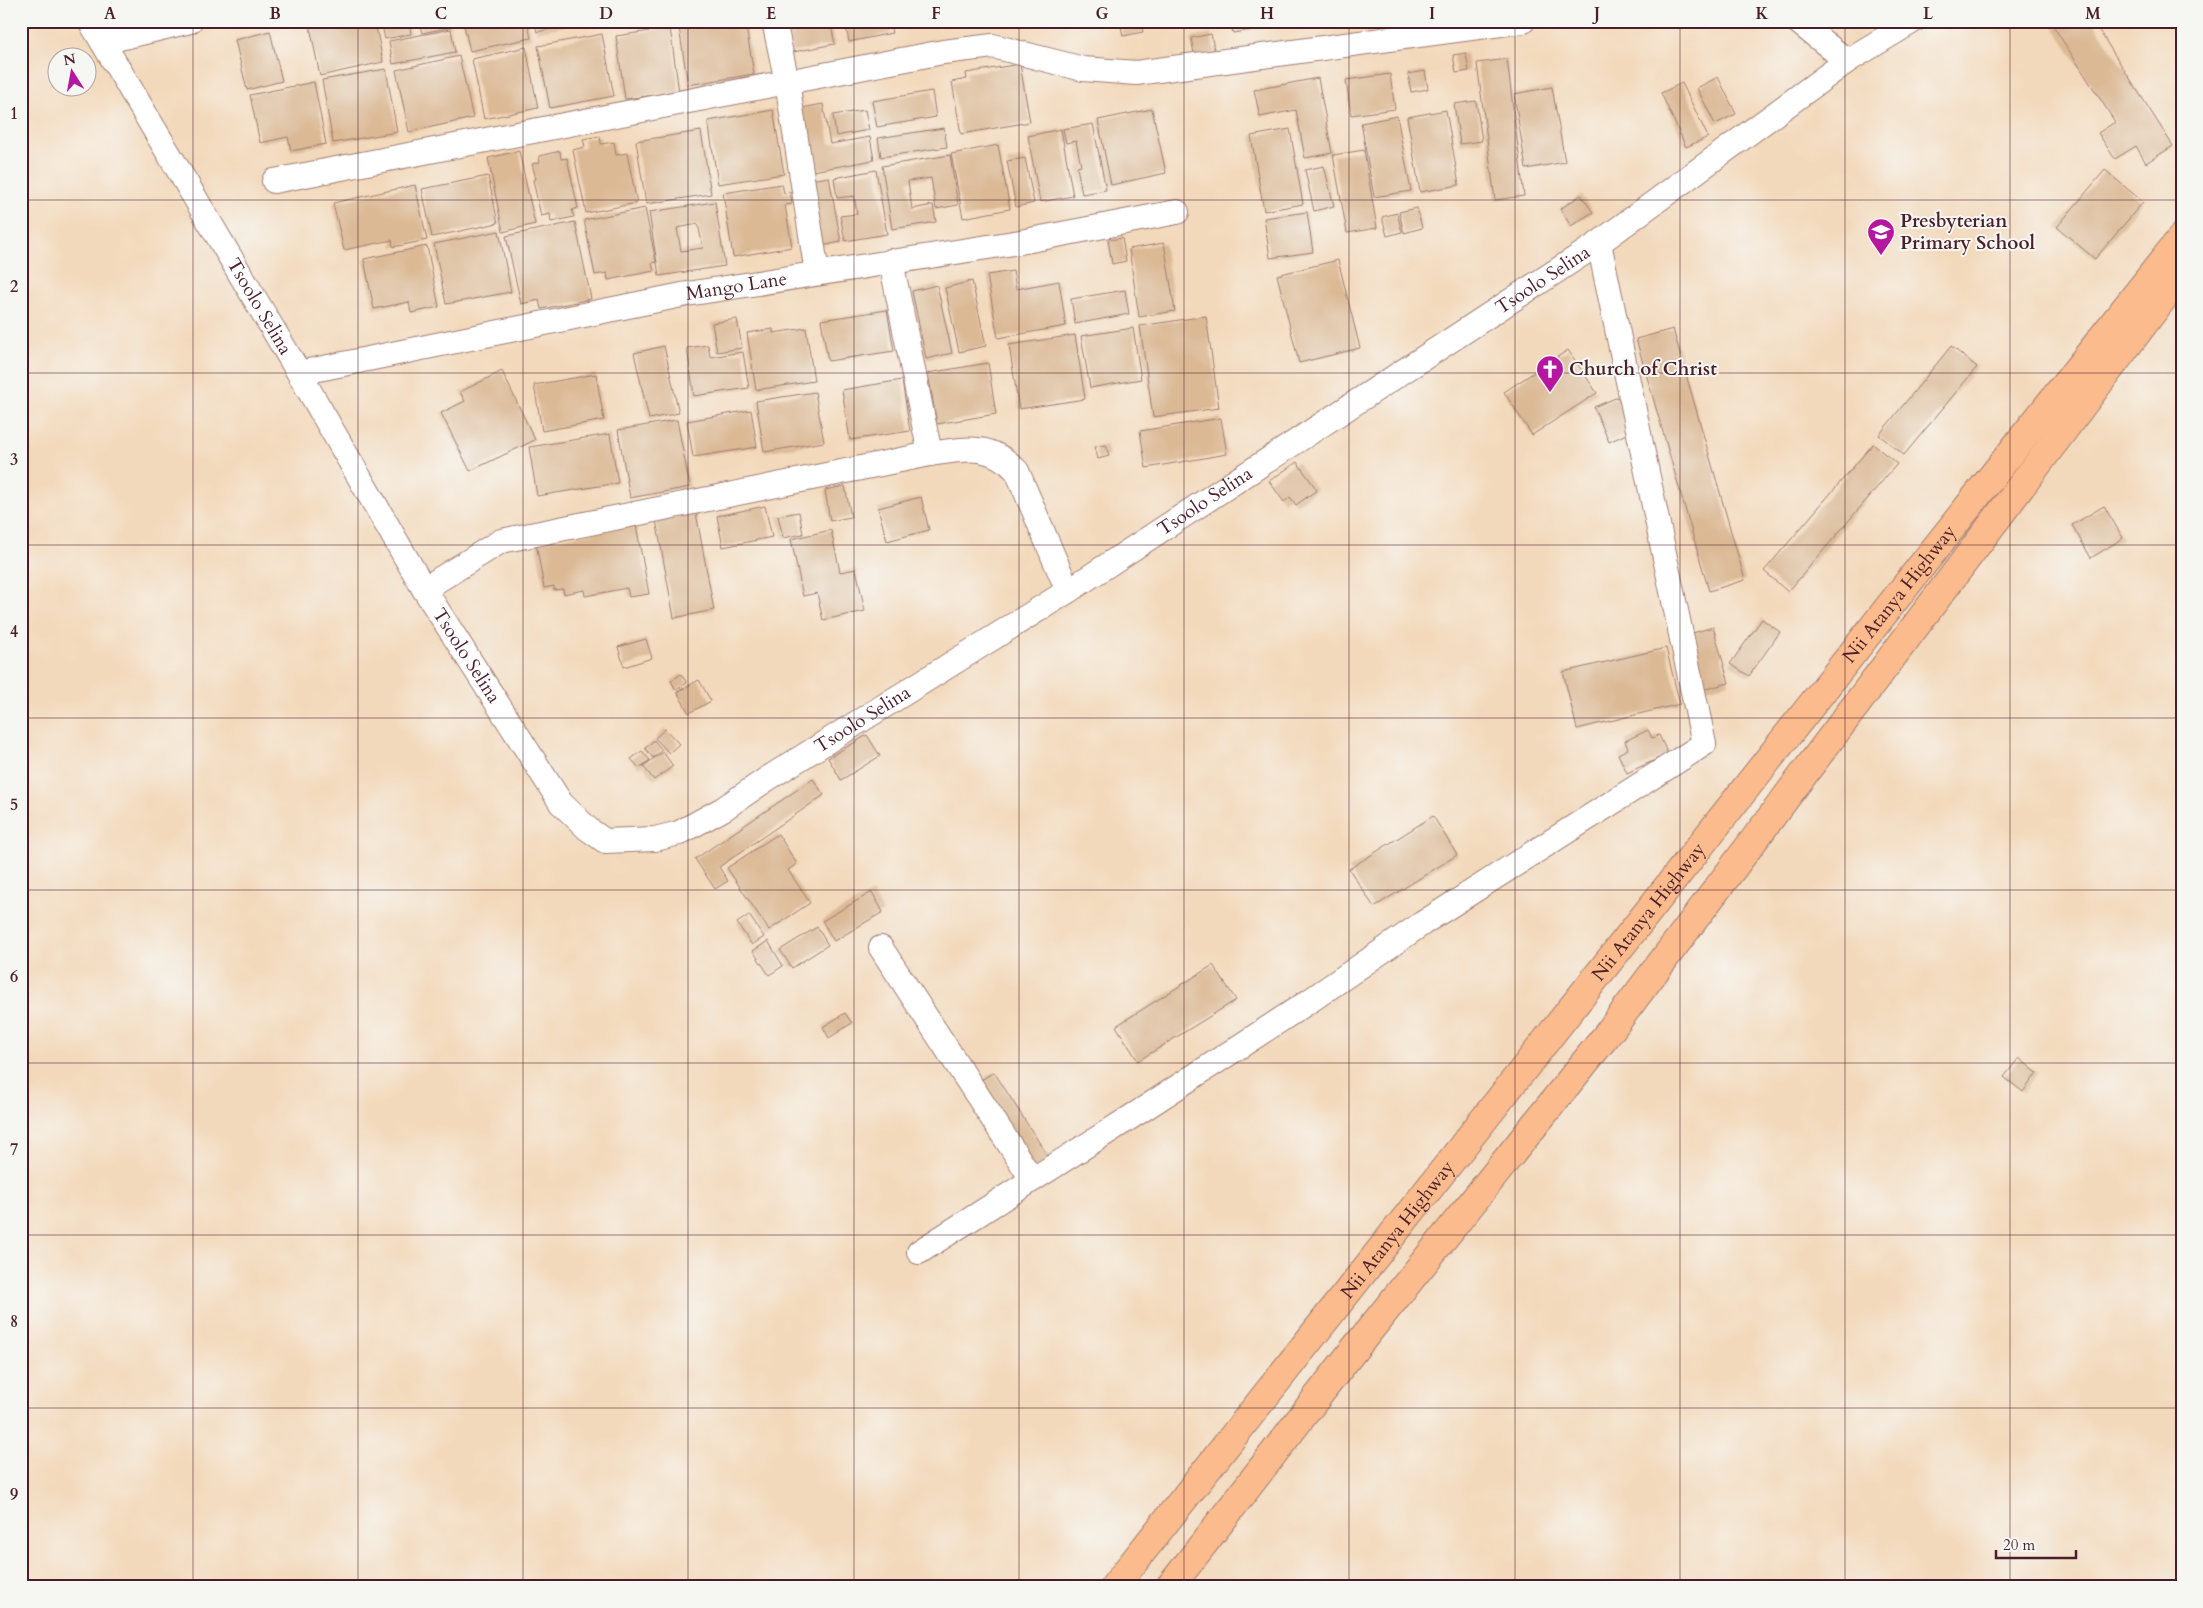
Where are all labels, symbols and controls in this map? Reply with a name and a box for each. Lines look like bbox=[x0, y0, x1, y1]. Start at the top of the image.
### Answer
text: A bbox=[104, 3, 116, 25]
text: B bbox=[269, 3, 281, 25]
text: C bbox=[435, 3, 447, 25]
text: D bbox=[599, 3, 613, 25]
text: E bbox=[766, 3, 776, 25]
text: F bbox=[931, 3, 941, 25]
text: G bbox=[1095, 3, 1109, 25]
text: H bbox=[1260, 3, 1274, 25]
text: I bbox=[1429, 3, 1435, 25]
text: J bbox=[1592, 3, 1600, 25]
text: K bbox=[1756, 3, 1769, 25]
text: L bbox=[1923, 3, 1934, 25]
text: M bbox=[2085, 3, 2101, 25]
north arrow bbox=[48, 48, 98, 98]
text: N bbox=[62, 49, 77, 70]
text: 1 bbox=[10, 103, 18, 125]
place label: Presbyterian Primary School bbox=[1900, 208, 2036, 256]
school or university icon: Presbyterian Primary School bbox=[1866, 217, 1896, 256]
street label: Tsoolo Selina bbox=[1490, 239, 1595, 320]
street label: Tsoolo Selina bbox=[221, 253, 298, 360]
street label: Mango Lane bbox=[684, 266, 789, 307]
text: 2 bbox=[10, 276, 18, 298]
church icon: Church of Christ bbox=[1535, 354, 1565, 393]
place label: Church of Christ bbox=[1569, 356, 1717, 382]
text: 3 bbox=[10, 449, 18, 471]
street label: Tsoolo Selina bbox=[1152, 461, 1257, 542]
street label: Nii Atanya Highway bbox=[1836, 519, 1962, 669]
street label: Tsoolo Selina bbox=[426, 603, 507, 708]
text: 4 bbox=[10, 621, 18, 643]
street label: Tsoolo Selina bbox=[810, 680, 915, 759]
text: 5 bbox=[10, 794, 18, 816]
street label: Nii Atanya Highway bbox=[1586, 837, 1711, 987]
text: 6 bbox=[10, 966, 18, 988]
text: 7 bbox=[10, 1139, 18, 1161]
street label: Nii Atanya Highway bbox=[1335, 1155, 1460, 1304]
text: 8 bbox=[10, 1311, 18, 1333]
text: 9 bbox=[10, 1484, 18, 1506]
scale bar bbox=[1996, 1528, 2076, 1560]
text: 20 m bbox=[2003, 1535, 2035, 1555]

